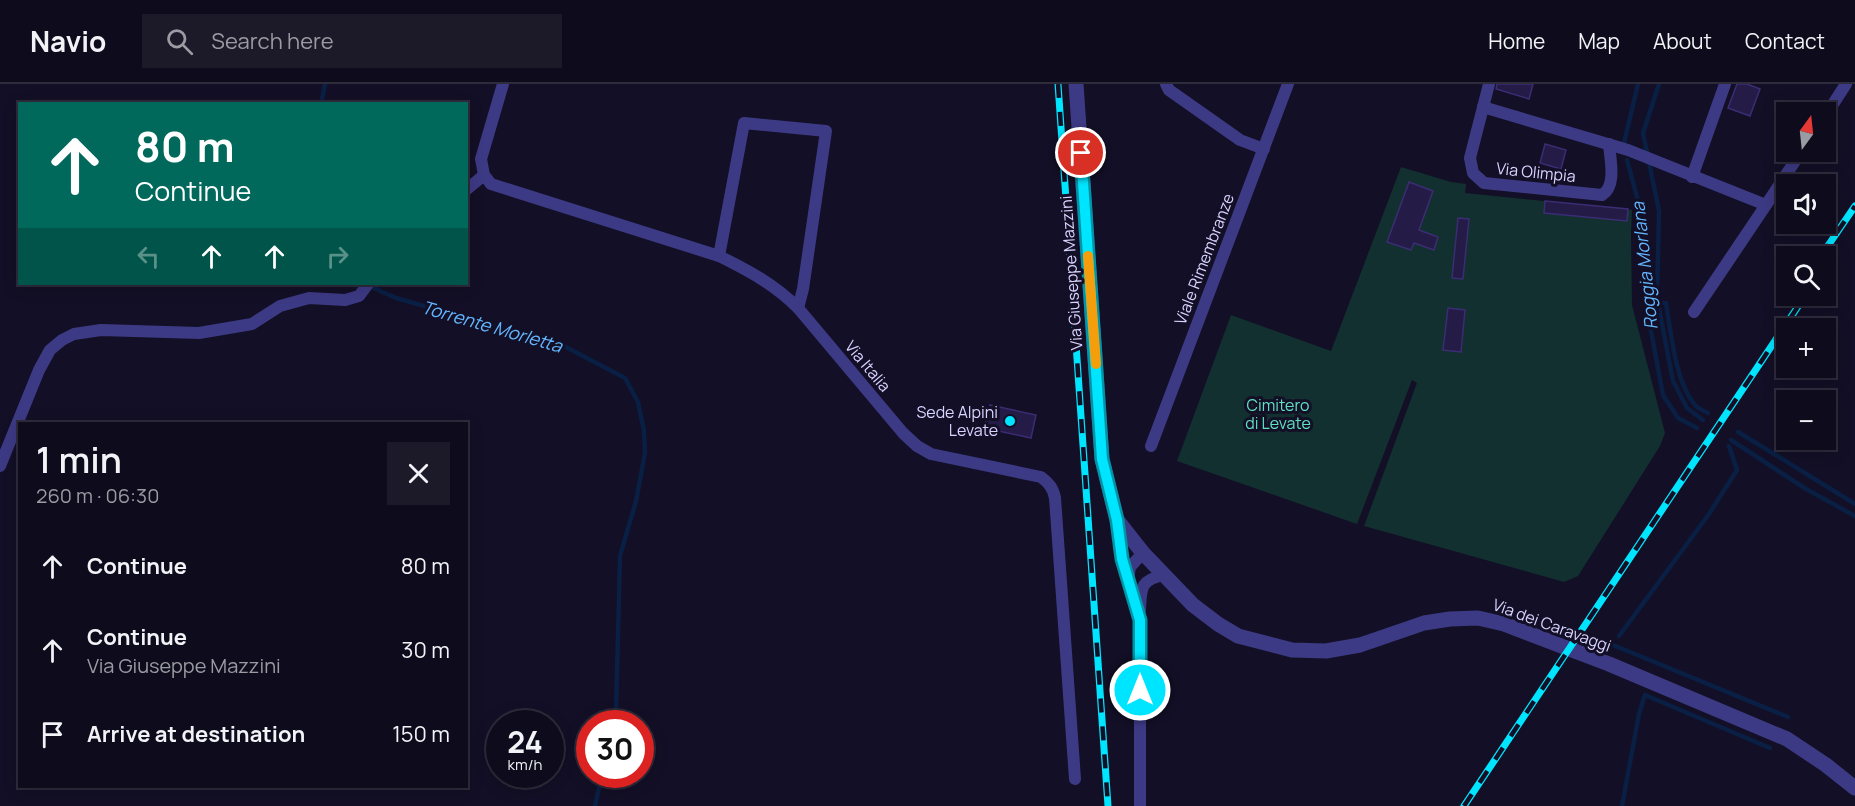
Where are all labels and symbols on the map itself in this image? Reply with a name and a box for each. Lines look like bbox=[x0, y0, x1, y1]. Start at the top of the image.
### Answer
north arrow bbox=[1776, 102, 1836, 162]
pin bbox=[1055, 127, 1106, 178]
street label: Via Olimpia bbox=[1495, 157, 1577, 187]
street label: Viale Rimembranze bbox=[1169, 190, 1239, 328]
street label: Via Giuseppe Mazzini bbox=[1055, 195, 1087, 351]
water label: Roggia Morlana bbox=[1625, 200, 1663, 331]
water label: Torrente Morletta bbox=[419, 294, 566, 358]
street label: Via Italia bbox=[840, 336, 896, 396]
park label: Cimitero di Levate bbox=[1245, 394, 1311, 434]
place label: Sede Alpini Levate bbox=[916, 401, 998, 441]
marker: Sede Alpini Levate bbox=[1003, 414, 1017, 428]
street label: Via dei Caravaggi bbox=[1490, 593, 1614, 657]
position arrow bbox=[1108, 658, 1172, 722]
speed limit sign: 30 bbox=[576, 710, 654, 788]

